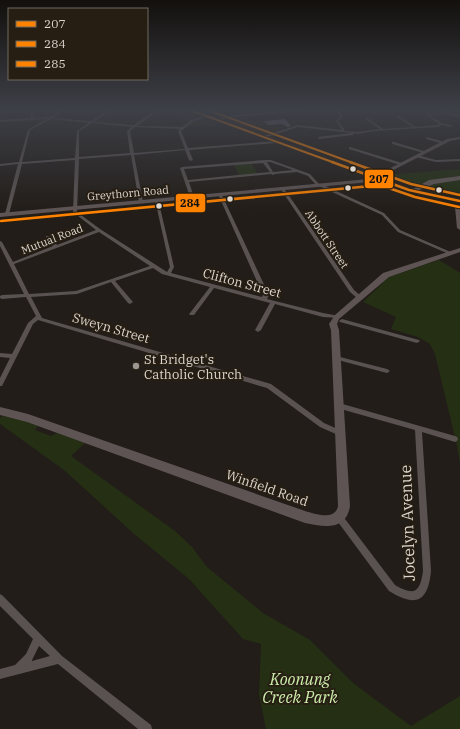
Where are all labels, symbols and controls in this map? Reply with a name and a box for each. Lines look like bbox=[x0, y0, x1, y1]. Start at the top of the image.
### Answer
legend bbox=[8, 8, 148, 80]
text: 207 bbox=[44, 16, 66, 31]
text: 284 bbox=[44, 36, 66, 51]
text: 285 bbox=[44, 56, 66, 71]
unlabelled marker bbox=[348, 164, 358, 174]
line badge: 207 bbox=[364, 169, 394, 189]
text: 207 bbox=[369, 172, 389, 186]
street label: Greythorn Road bbox=[86, 182, 170, 204]
unlabelled marker bbox=[343, 183, 353, 193]
unlabelled marker bbox=[434, 185, 444, 195]
line badge: 284 bbox=[175, 193, 206, 213]
unlabelled marker bbox=[225, 194, 235, 204]
text: 284 bbox=[180, 196, 200, 210]
unlabelled marker bbox=[154, 201, 164, 211]
street label: Abbott Street bbox=[302, 207, 352, 271]
street label: Mutual Road bbox=[19, 221, 85, 257]
street label: Clifton Street bbox=[201, 264, 284, 302]
street label: Sweyn Street bbox=[71, 309, 152, 347]
place label: St Bridget's Catholic Church bbox=[144, 351, 242, 383]
marker: St Bridget's Catholic Church bbox=[131, 361, 141, 371]
street label: Jocelyn Avenue bbox=[395, 464, 419, 582]
street label: Winfield Road bbox=[224, 466, 310, 510]
park label: Koonung Creek Park bbox=[262, 669, 338, 707]

